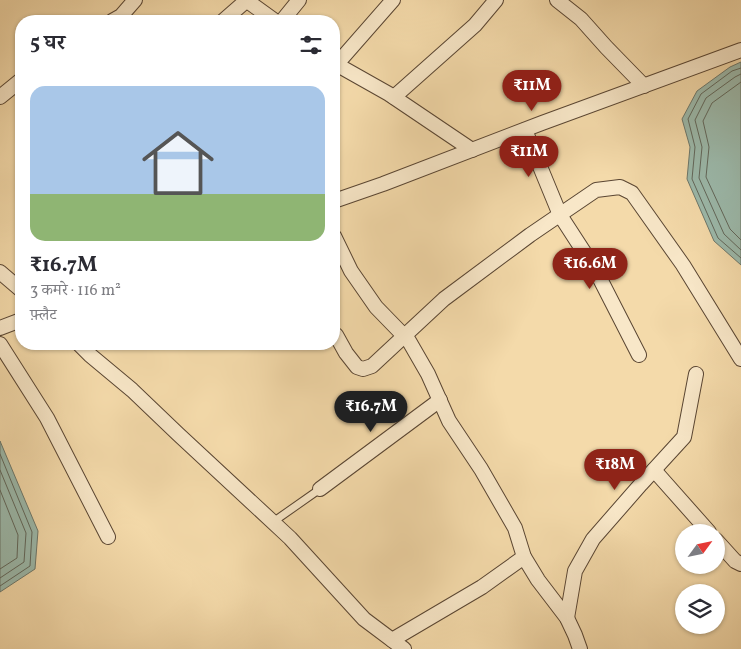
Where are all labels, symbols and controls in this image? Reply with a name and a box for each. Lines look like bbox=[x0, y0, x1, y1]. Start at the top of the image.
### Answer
text: 5 घर bbox=[30, 29, 65, 58]
icon: filters bbox=[297, 31, 325, 59]
pin: ₹11M bbox=[502, 70, 562, 112]
text: ₹11M bbox=[513, 75, 551, 97]
icon: home bbox=[133, 118, 223, 208]
pin: ₹11M bbox=[499, 136, 559, 178]
text: ₹11M bbox=[510, 141, 548, 163]
pin: ₹16.6M bbox=[549, 248, 631, 290]
text: ₹16.7M bbox=[30, 251, 97, 280]
text: ₹16.6M bbox=[564, 253, 616, 275]
text: 3 कमरे · 116 m² bbox=[30, 280, 121, 302]
text: फ़्लैट bbox=[30, 305, 57, 327]
pin: ₹16.7M bbox=[330, 390, 412, 433]
text: ₹16.7M bbox=[345, 396, 397, 418]
pin: ₹18M bbox=[585, 448, 645, 491]
text: ₹18M bbox=[595, 454, 635, 476]
north arrow bbox=[675, 524, 725, 574]
map controls bbox=[675, 524, 725, 634]
button: layers bbox=[675, 584, 725, 634]

